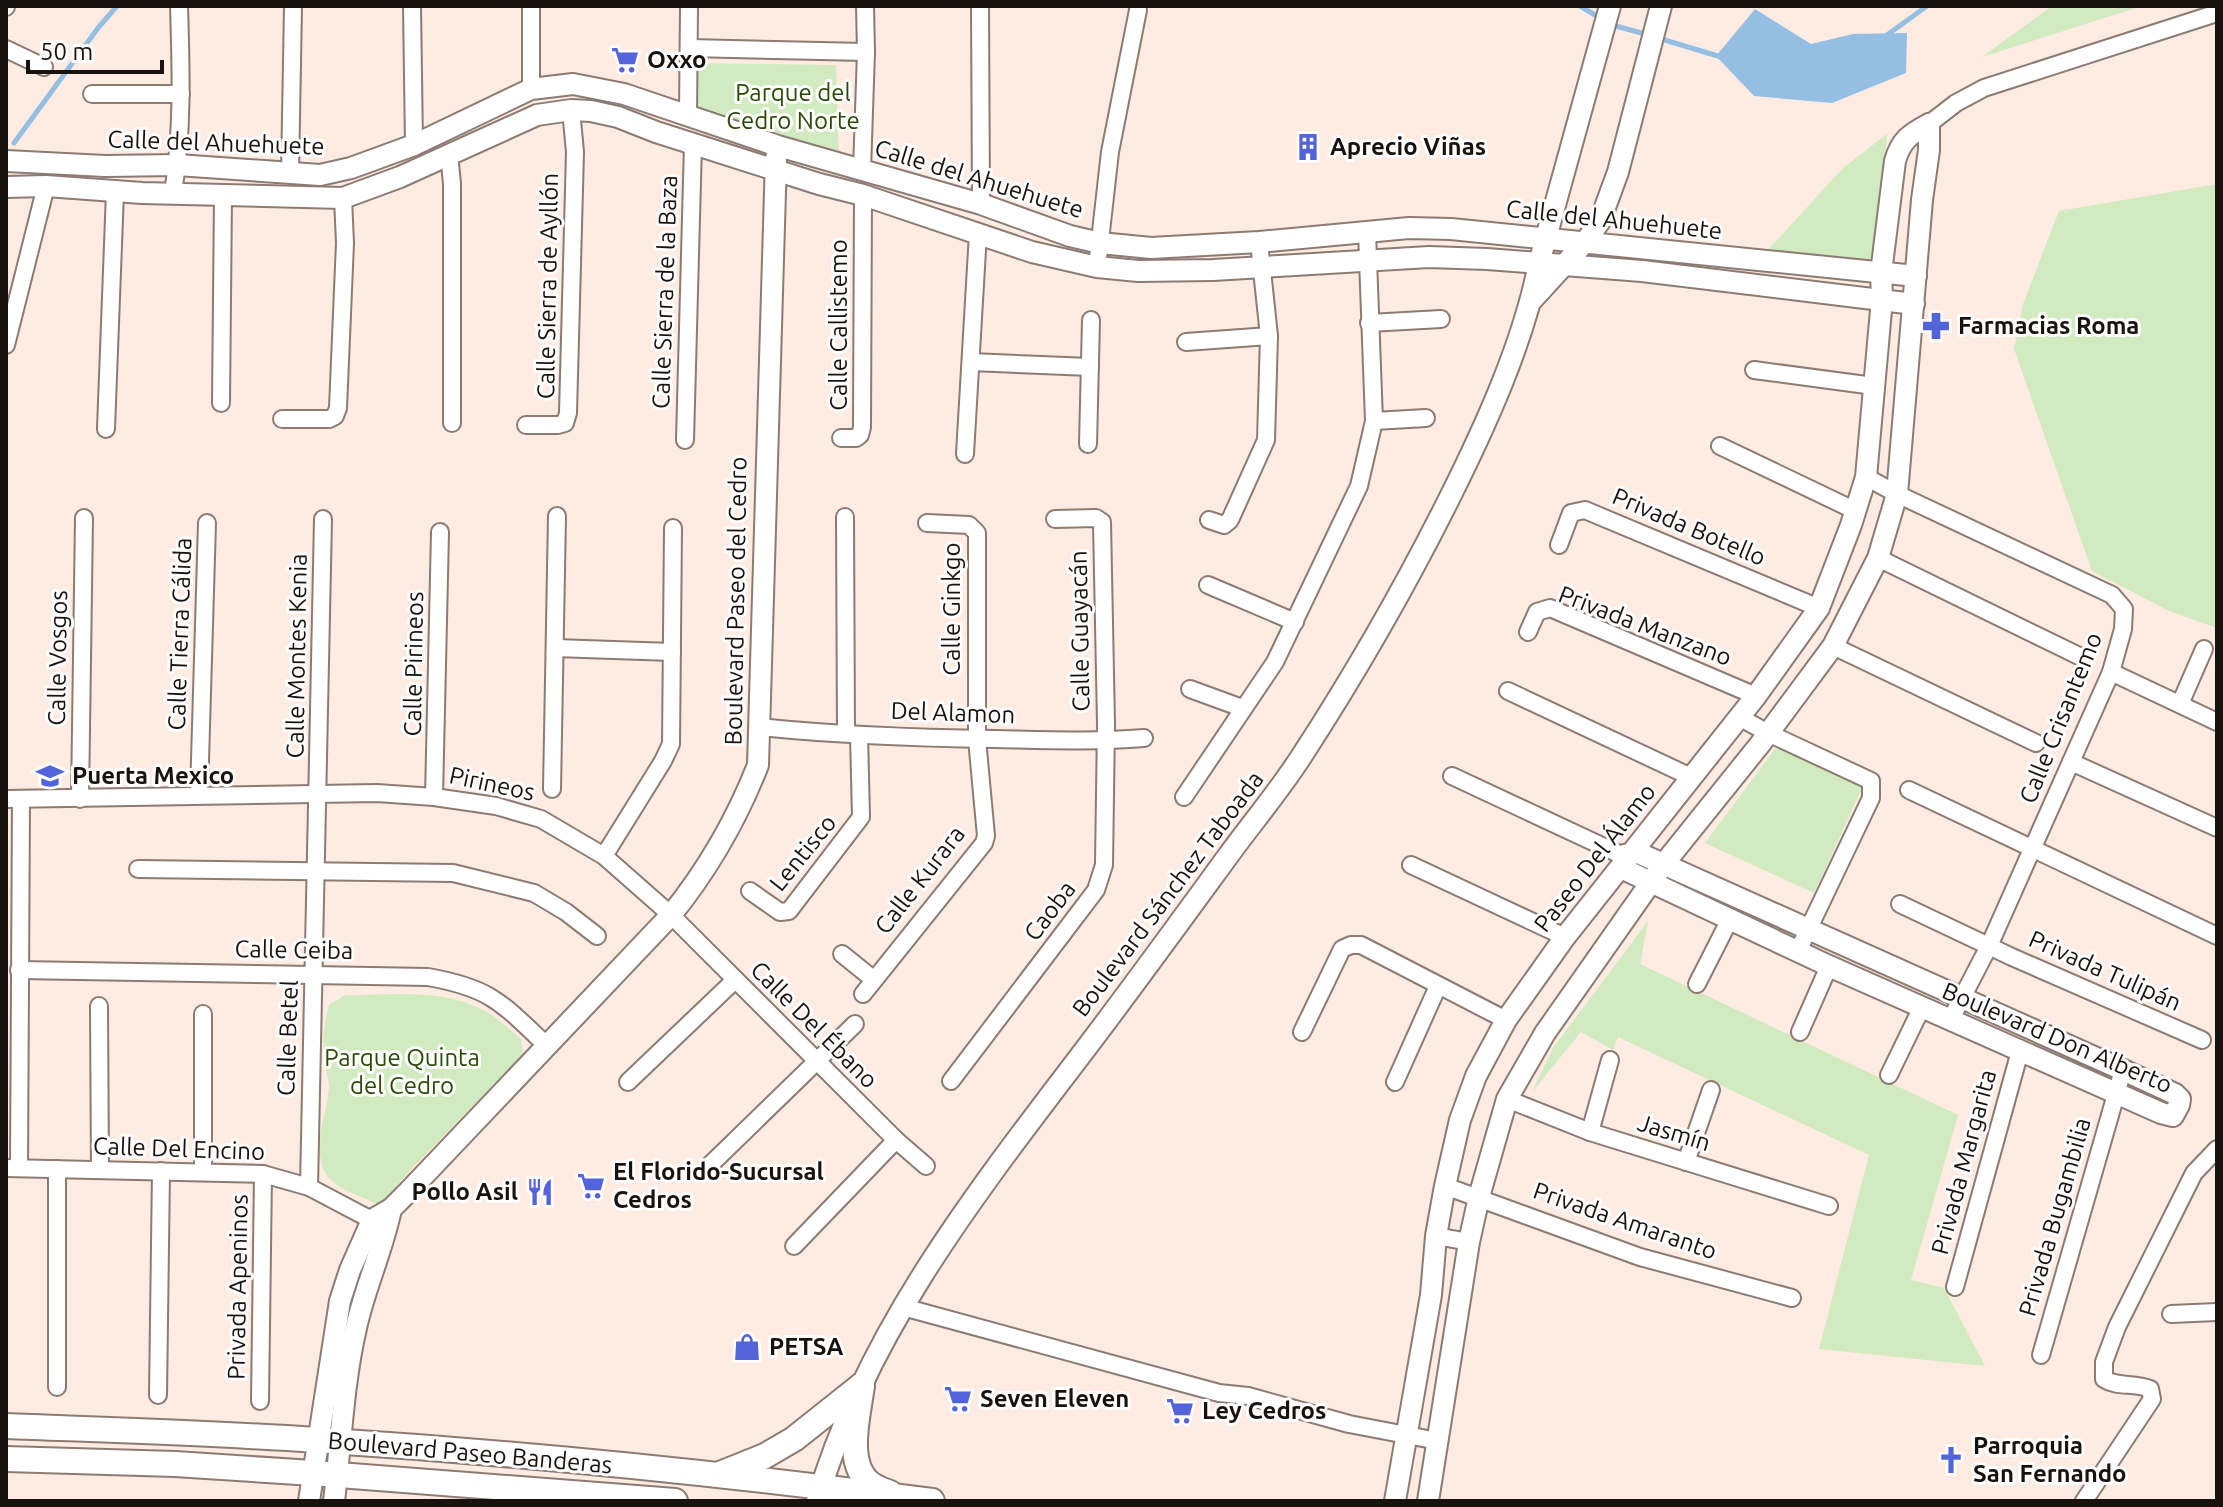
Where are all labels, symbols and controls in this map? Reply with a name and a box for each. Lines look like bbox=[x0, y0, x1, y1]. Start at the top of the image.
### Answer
scale bar bbox=[28, 24, 162, 74]
text: 50 m bbox=[40, 38, 93, 65]
supermarket icon: Oxxo bbox=[610, 45, 640, 75]
place label: Oxxo bbox=[647, 46, 707, 73]
park label: Parque del Cedro Norte bbox=[726, 79, 860, 134]
street label: Calle del Ahuehuete bbox=[107, 125, 325, 160]
building icon: Aprecio Viñas bbox=[1293, 132, 1323, 162]
place label: Aprecio Viñas bbox=[1330, 133, 1486, 160]
street label: Calle del Ahuehuete bbox=[871, 134, 1087, 223]
street label: Calle Sierra de Ayllón bbox=[532, 173, 563, 399]
street label: Calle Sierra de la Baza bbox=[647, 175, 682, 409]
street label: Calle del Ahuehuete bbox=[1505, 195, 1723, 244]
street label: Calle Callistemo bbox=[825, 239, 852, 411]
pharmacy icon: Farmacias Roma bbox=[1921, 311, 1951, 341]
place label: Farmacias Roma bbox=[1958, 312, 2139, 339]
street label: Boulevard Paseo del Cedro bbox=[719, 456, 752, 746]
street label: Privada Botello bbox=[1609, 482, 1770, 571]
street label: Calle Tierra Cálida bbox=[163, 537, 196, 731]
street label: Calle Ginkgo bbox=[938, 542, 965, 676]
street label: Calle Guayacán bbox=[1065, 550, 1094, 712]
street label: Calle Montes Kenia bbox=[281, 553, 312, 759]
street label: Privada Manzano bbox=[1555, 580, 1735, 671]
street label: Calle Vosgos bbox=[43, 590, 72, 726]
street label: Calle Pirineos bbox=[399, 591, 428, 737]
street label: Calle Crisantemo bbox=[2014, 628, 2107, 807]
street label: Del Alamon bbox=[890, 697, 1016, 728]
school or university icon: Puerta Mexico bbox=[35, 761, 65, 791]
street label: Pirineos bbox=[447, 761, 537, 806]
place label: Puerta Mexico bbox=[72, 762, 234, 789]
street label: Boulevard Sánchez Taboada bbox=[1067, 766, 1269, 1022]
street label: Paseo Del Álamo bbox=[1528, 778, 1661, 937]
street label: Lentisco bbox=[764, 809, 841, 896]
street label: Calle Kurara bbox=[869, 820, 970, 939]
street label: Caoba bbox=[1019, 876, 1081, 946]
street label: Privada Tulipán bbox=[2025, 925, 2185, 1016]
street label: Calle Ceiba bbox=[235, 935, 354, 964]
street label: Calle Del Ébano bbox=[745, 955, 884, 1094]
street label: Boulevard Don Alberto bbox=[1938, 977, 2176, 1098]
street label: Calle Betel bbox=[272, 980, 303, 1096]
park label: Parque Quinta del Cedro bbox=[324, 1044, 480, 1099]
street label: Privada Margarita bbox=[1926, 1067, 2001, 1257]
street label: Jasmín bbox=[1634, 1109, 1714, 1156]
street label: Privada Bugambilia bbox=[2013, 1114, 2096, 1319]
street label: Calle Del Encino bbox=[92, 1132, 266, 1165]
place label: El Florido-Sucursal Cedros bbox=[613, 1158, 824, 1213]
supermarket icon: El Florido-Sucursal Cedros bbox=[576, 1171, 606, 1201]
street label: Privada Amaranto bbox=[1530, 1176, 1720, 1265]
restaurant icon: Pollo Asil bbox=[525, 1177, 555, 1207]
place label: Pollo Asil bbox=[412, 1178, 518, 1205]
street label: Privada Apeninos bbox=[222, 1194, 253, 1380]
shop icon: PETSA bbox=[732, 1332, 762, 1362]
place label: PETSA bbox=[769, 1333, 844, 1360]
supermarket icon: Seven Eleven bbox=[943, 1384, 973, 1414]
place label: Seven Eleven bbox=[980, 1385, 1129, 1412]
supermarket icon: Ley Cedros bbox=[1165, 1396, 1195, 1426]
place label: Ley Cedros bbox=[1202, 1397, 1326, 1424]
street label: Boulevard Paseo Banderas bbox=[327, 1427, 613, 1478]
place label: Parroquia San Fernando bbox=[1973, 1432, 2127, 1487]
church icon: Parroquia San Fernando bbox=[1936, 1445, 1966, 1475]

